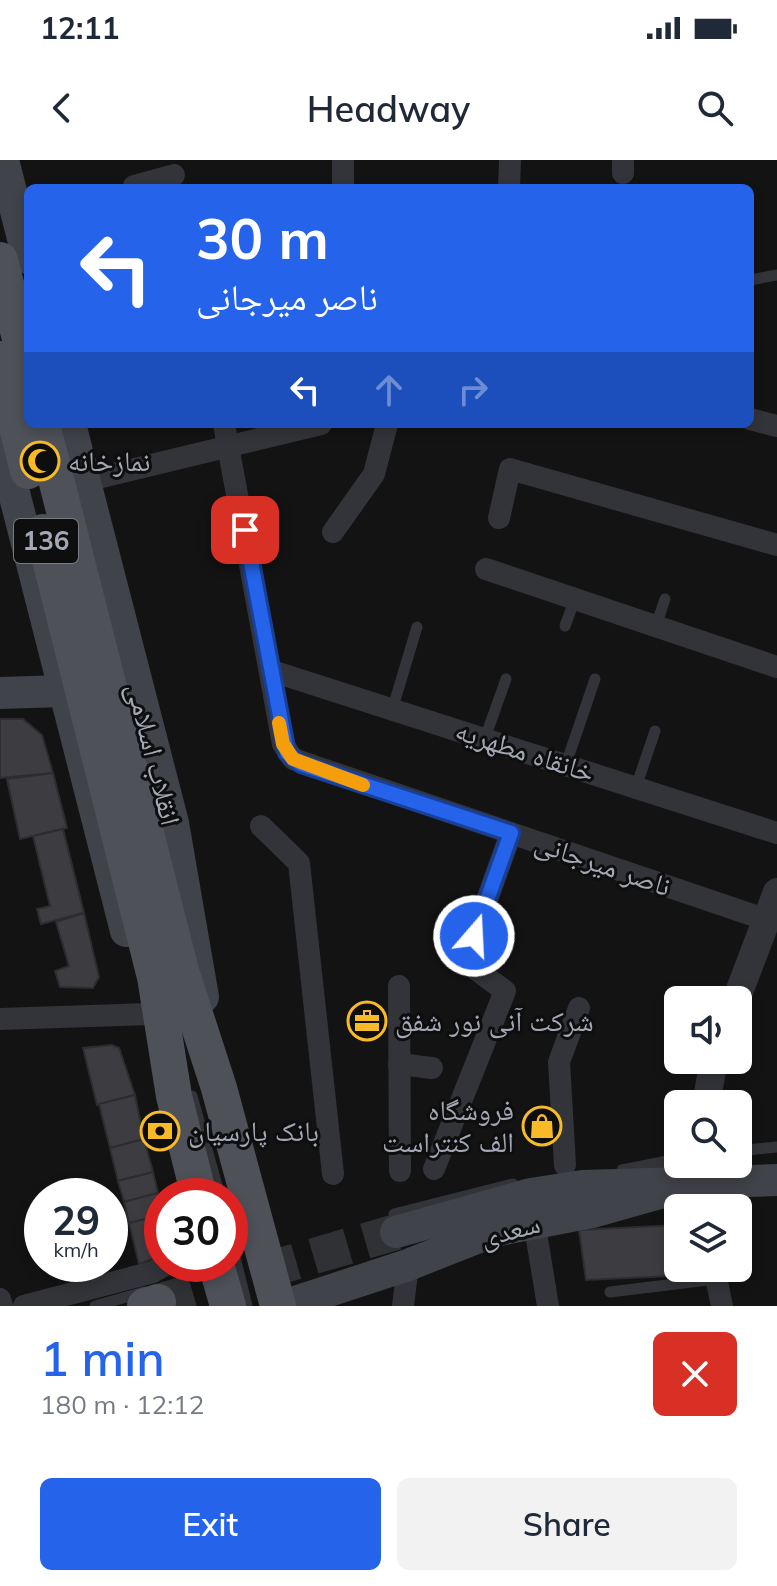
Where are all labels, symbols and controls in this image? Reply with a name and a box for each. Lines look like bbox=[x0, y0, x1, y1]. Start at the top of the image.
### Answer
text: 12:11 bbox=[40, 9, 119, 47]
icon: back bbox=[40, 86, 84, 130]
text: Headway bbox=[307, 86, 470, 131]
icon: search bbox=[693, 86, 737, 130]
text: 30 m bbox=[196, 203, 329, 273]
icon: left bbox=[64, 216, 168, 320]
text: ناصر میرجانی bbox=[196, 274, 378, 319]
icon: left bbox=[283, 368, 327, 412]
icon: ahead bbox=[367, 368, 411, 412]
icon: right bbox=[451, 368, 495, 412]
mosque icon: نمازخانه bbox=[19, 440, 61, 482]
place label: نمازخانه bbox=[68, 443, 150, 478]
pin bbox=[211, 496, 279, 564]
icon: arrive bbox=[223, 508, 267, 552]
road number: 136 bbox=[14, 519, 78, 563]
street label: انقلاب اسلامی bbox=[119, 679, 189, 829]
street label: خانقاه مطهریه bbox=[451, 712, 599, 789]
street label: ناصر میرجانی bbox=[530, 824, 676, 904]
position arrow bbox=[432, 894, 516, 978]
map controls bbox=[664, 986, 752, 1282]
button: sound bbox=[664, 986, 752, 1074]
office icon: شرکت آنی نور شفق bbox=[346, 1000, 388, 1042]
place label: شرکت آنی نور شفق bbox=[395, 1003, 594, 1039]
button: search bbox=[664, 1090, 752, 1178]
place label: فروشگاه الف کنتراست bbox=[382, 1092, 514, 1159]
shop icon: فروشگاه الف کنتراست bbox=[521, 1105, 563, 1147]
bank icon: بانک پارسیان bbox=[139, 1110, 181, 1152]
place label: بانک پارسیان bbox=[188, 1113, 319, 1148]
speed limit sign: 30 bbox=[144, 1178, 248, 1282]
button: layers bbox=[664, 1194, 752, 1282]
text: 29 bbox=[52, 1195, 100, 1245]
street label: سعدی bbox=[476, 1205, 544, 1254]
text: km/h bbox=[53, 1237, 99, 1262]
text: 1 min bbox=[40, 1328, 165, 1388]
button: close bbox=[653, 1332, 737, 1416]
text: 180 m · 12:12 bbox=[40, 1388, 204, 1421]
button: Exit bbox=[40, 1478, 381, 1570]
button: Share bbox=[397, 1478, 737, 1570]

